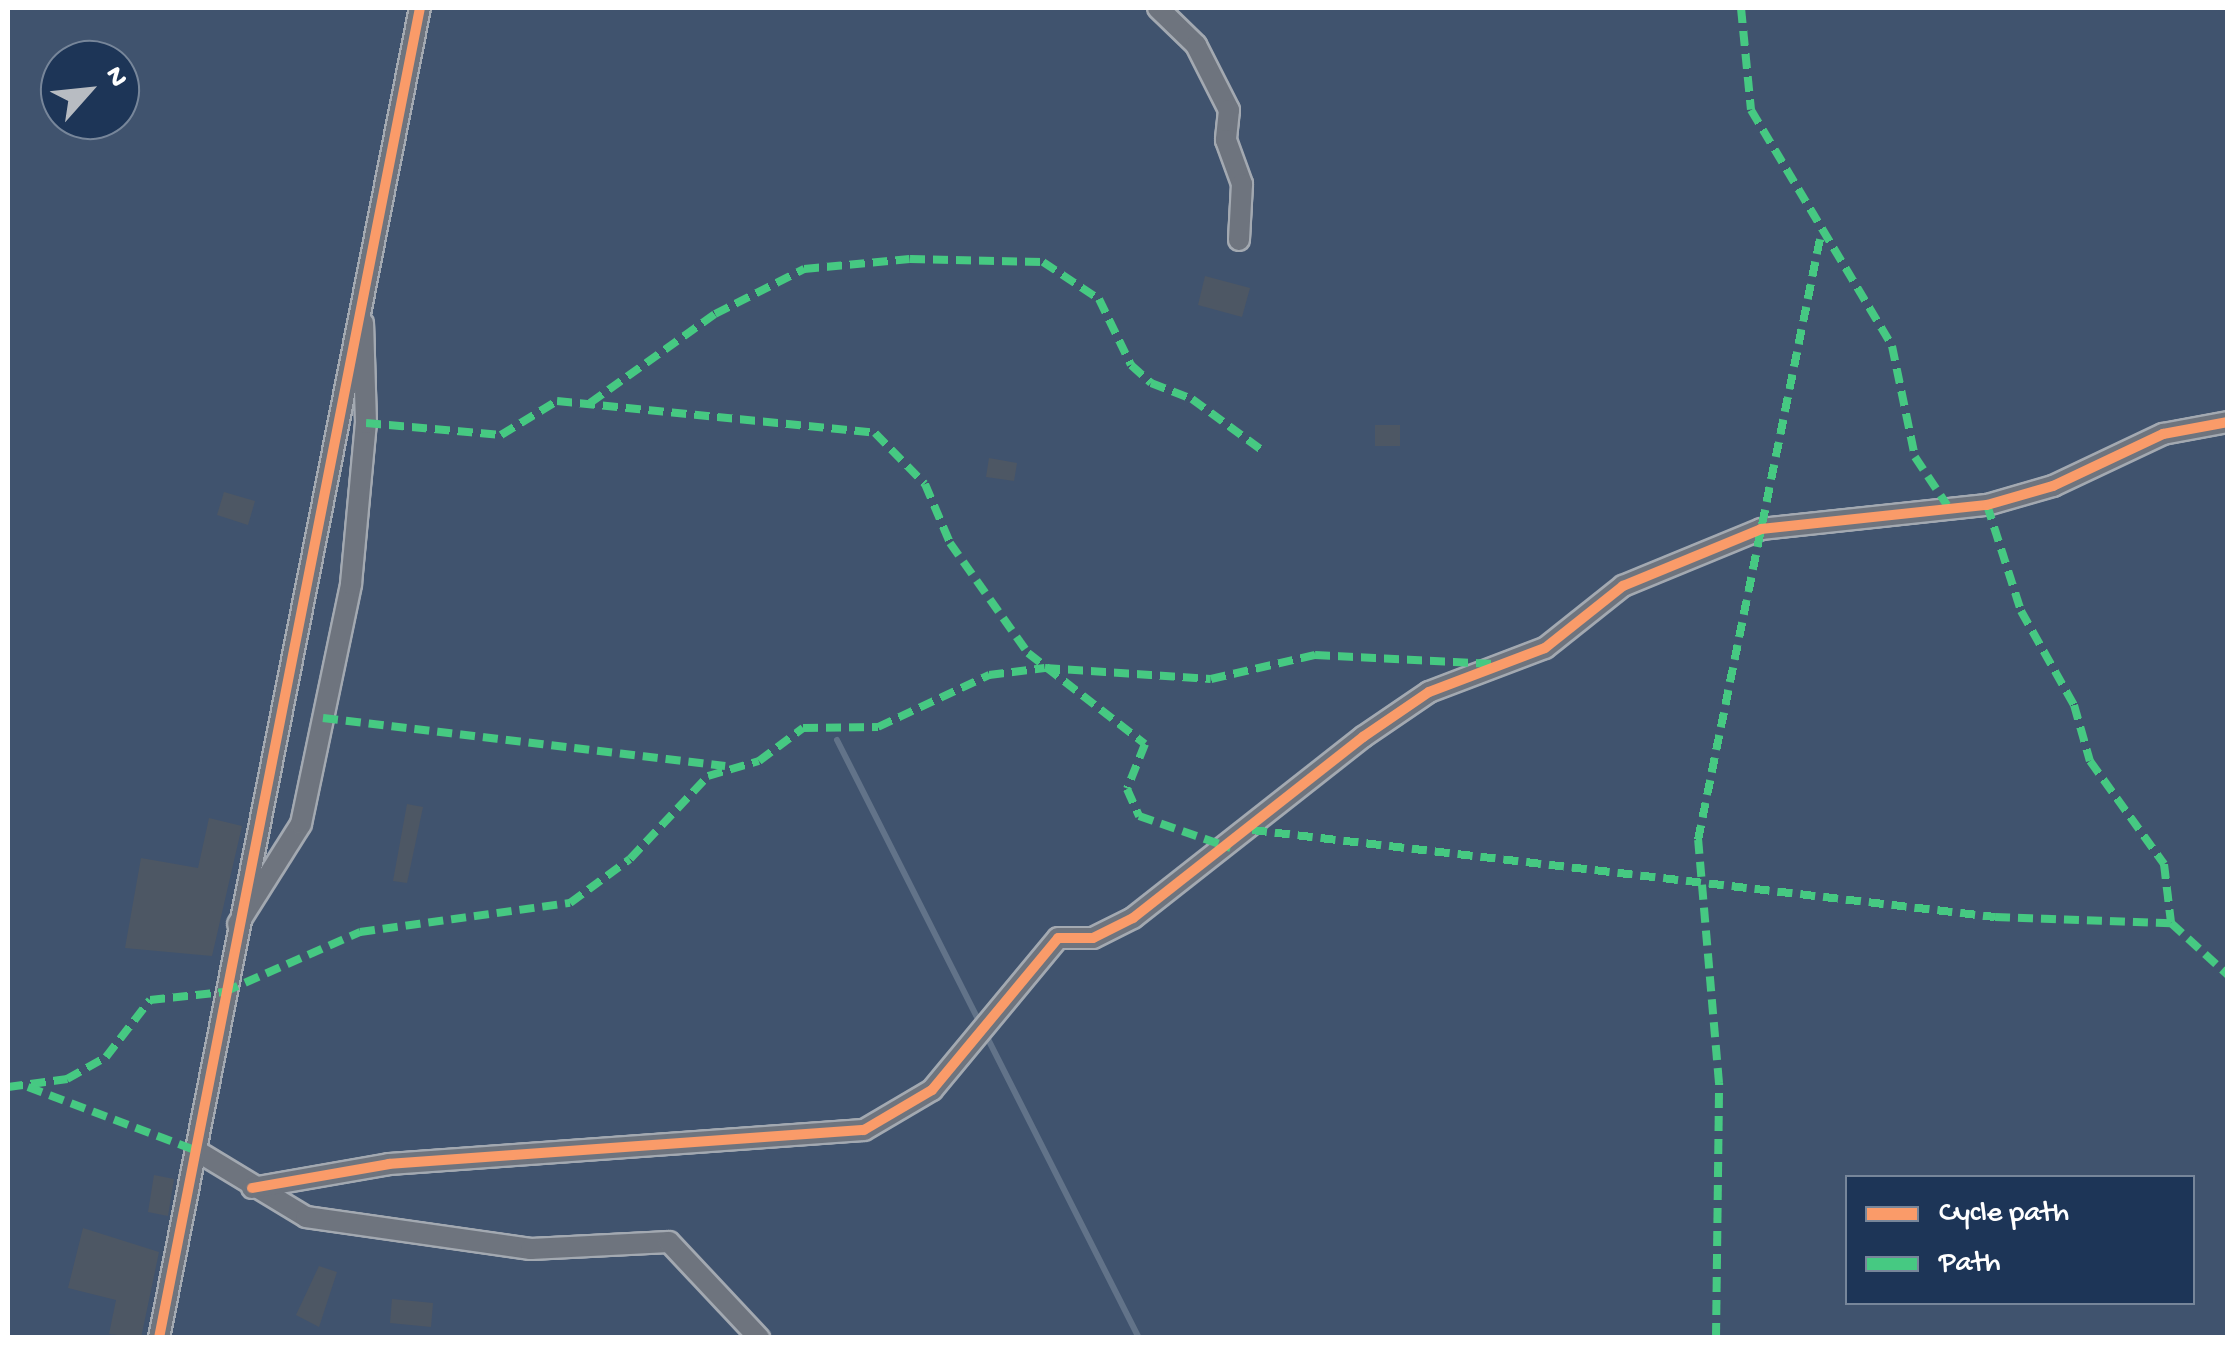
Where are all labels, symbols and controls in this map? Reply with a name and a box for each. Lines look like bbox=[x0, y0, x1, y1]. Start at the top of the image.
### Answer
north arrow bbox=[40, 40, 140, 140]
text: N bbox=[97, 61, 134, 93]
legend bbox=[1845, 1175, 2195, 1305]
text: Cycle path bbox=[1939, 1197, 2069, 1232]
text: Path bbox=[1939, 1247, 2001, 1282]

